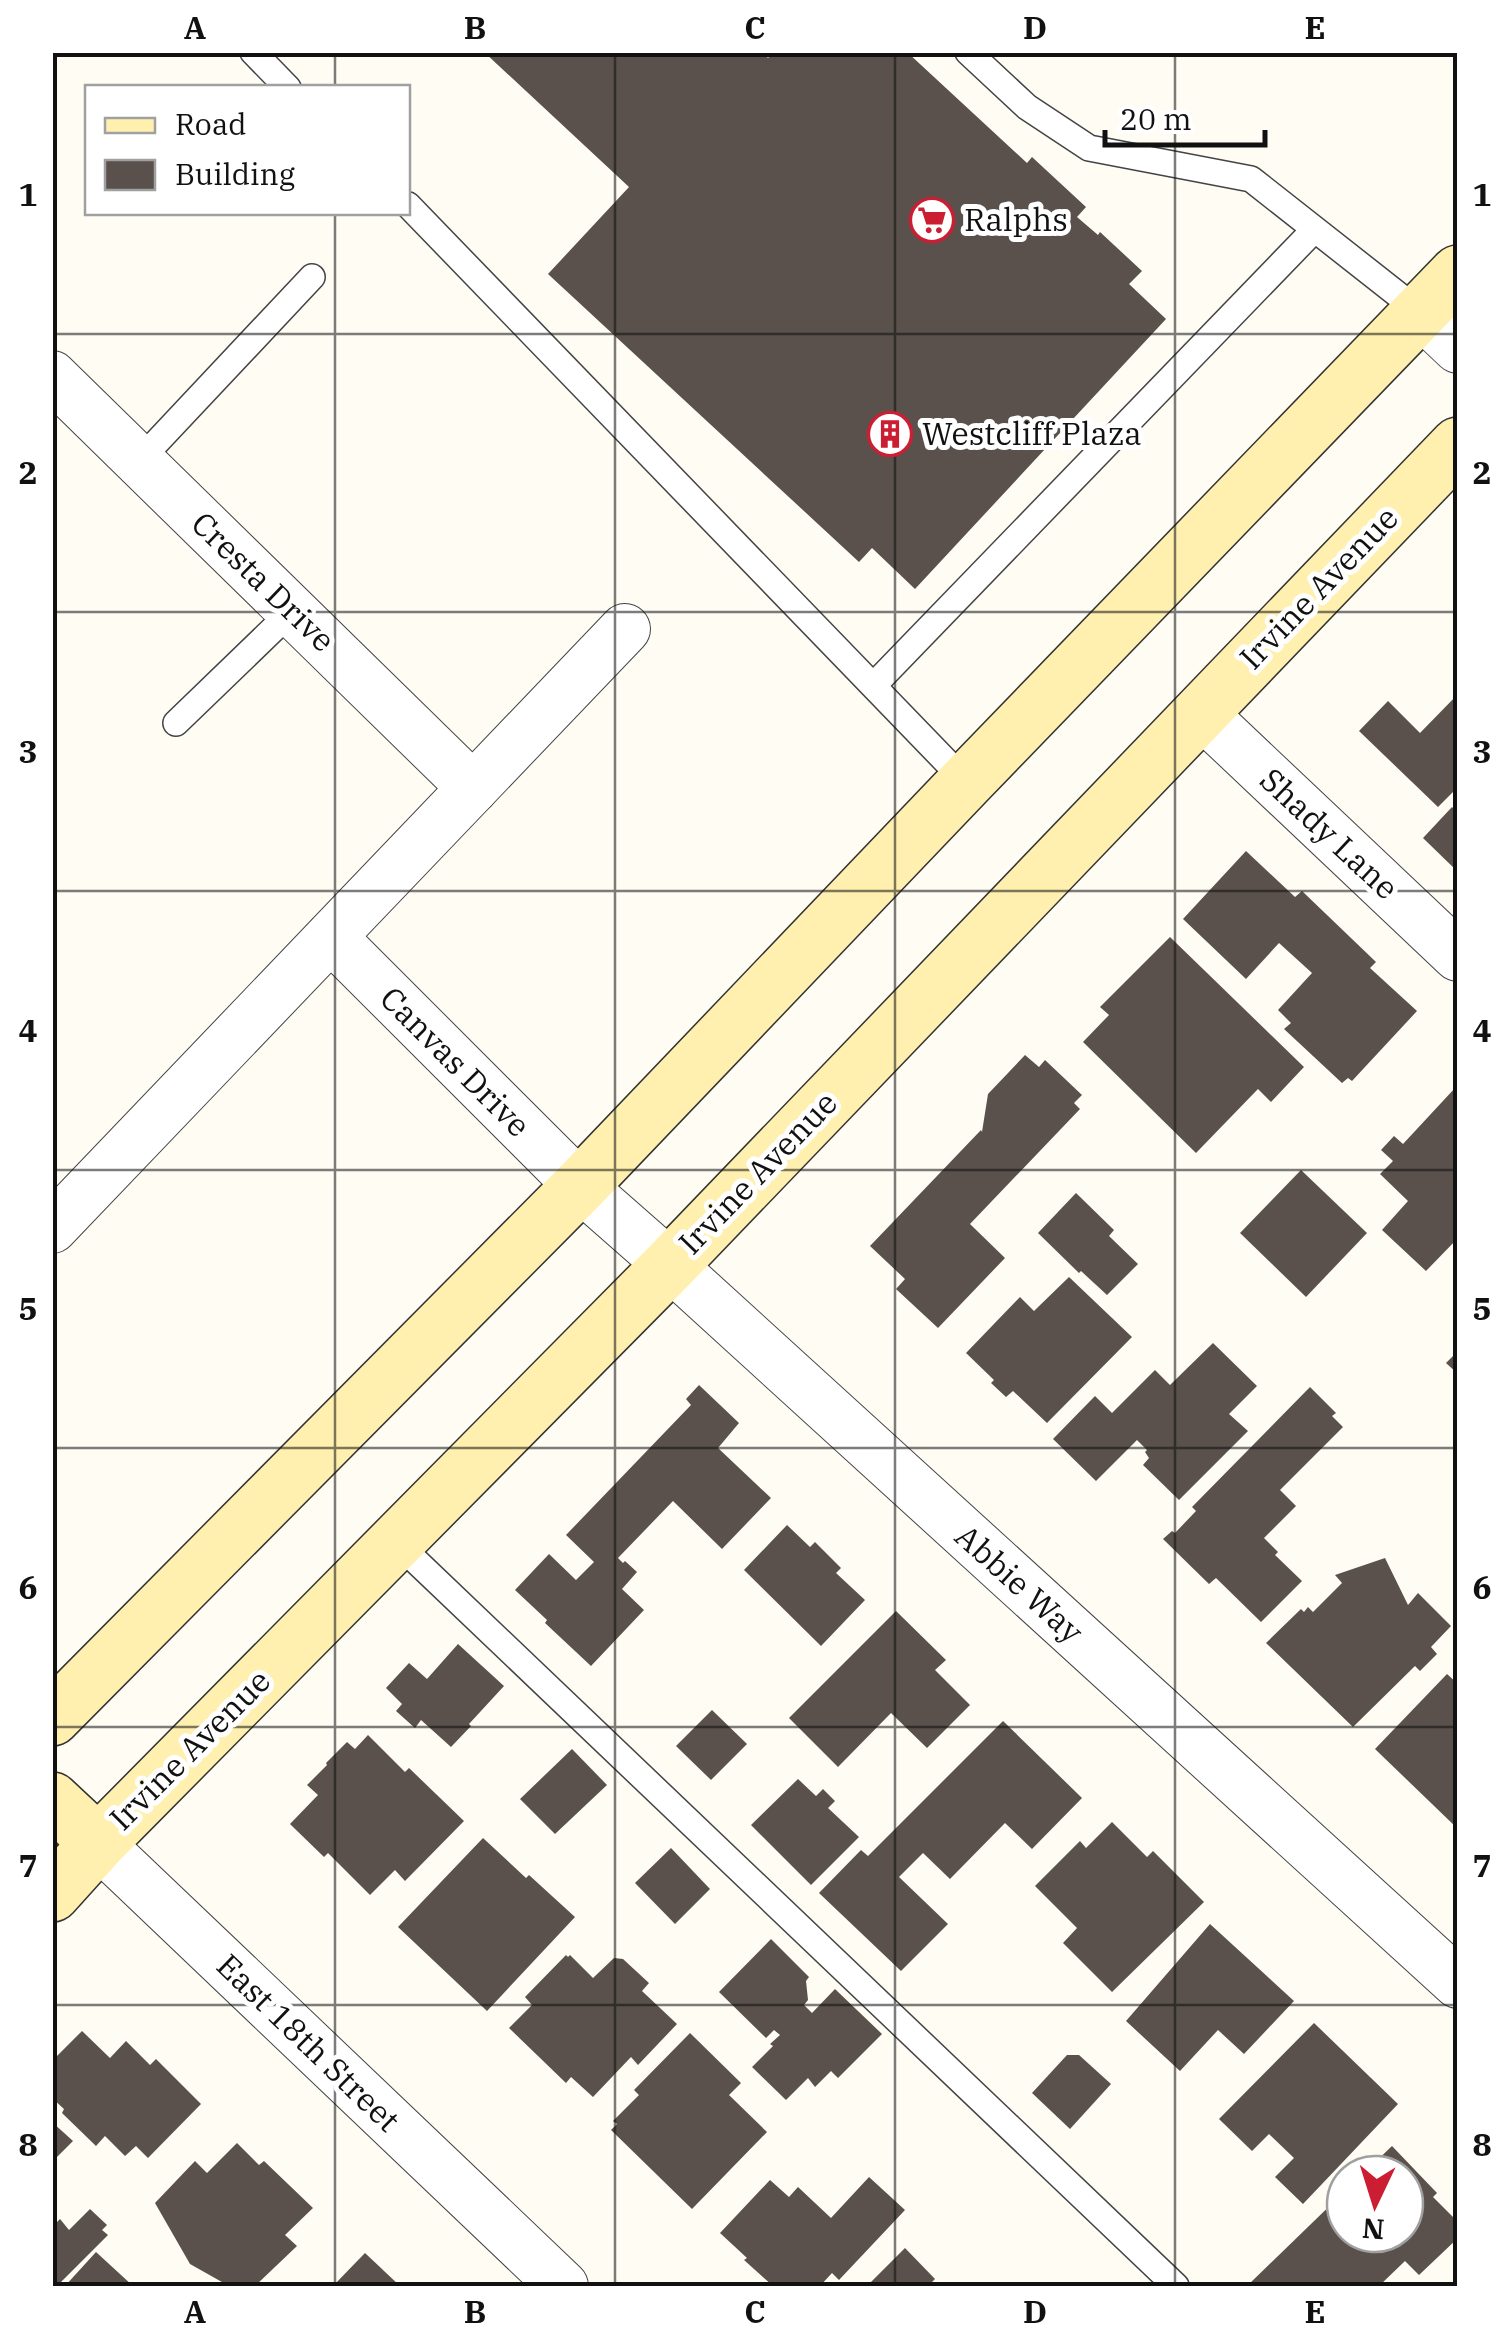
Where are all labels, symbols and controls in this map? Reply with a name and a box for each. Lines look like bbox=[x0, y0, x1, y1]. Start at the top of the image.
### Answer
text: A bbox=[184, 6, 206, 48]
text: B bbox=[464, 6, 486, 48]
text: C bbox=[744, 6, 766, 48]
text: D bbox=[1023, 6, 1047, 48]
text: E bbox=[1304, 6, 1326, 48]
legend bbox=[85, 85, 410, 215]
scale bar bbox=[1105, 85, 1265, 147]
text: 20 m bbox=[1120, 99, 1192, 138]
text: Road bbox=[175, 104, 247, 143]
text: Building bbox=[175, 154, 295, 193]
text: 1 bbox=[18, 173, 38, 215]
text: 1 bbox=[1472, 173, 1492, 215]
supermarket icon: Ralphs bbox=[909, 197, 955, 243]
place label: Ralphs bbox=[964, 198, 1068, 240]
building icon: Westcliff Plaza bbox=[867, 411, 913, 457]
place label: Westcliff Plaza bbox=[922, 412, 1142, 454]
text: 2 bbox=[18, 451, 38, 493]
text: 2 bbox=[1472, 451, 1492, 493]
street label: Irvine Avenue bbox=[1230, 497, 1407, 678]
street label: Cresta Drive bbox=[183, 502, 344, 660]
text: 3 bbox=[18, 730, 38, 772]
text: 3 bbox=[1472, 730, 1492, 772]
street label: Shady Lane bbox=[1252, 758, 1408, 908]
street label: Canvas Drive bbox=[372, 977, 540, 1145]
text: 4 bbox=[18, 1009, 38, 1051]
text: 4 bbox=[1472, 1009, 1492, 1051]
street label: Irvine Avenue bbox=[669, 1082, 846, 1263]
text: 5 bbox=[18, 1287, 38, 1329]
text: 5 bbox=[1472, 1287, 1492, 1329]
street label: Abbie Way bbox=[947, 1515, 1093, 1652]
text: 6 bbox=[18, 1566, 38, 1608]
text: 6 bbox=[1472, 1566, 1492, 1608]
street label: Irvine Avenue bbox=[100, 1660, 279, 1839]
text: 7 bbox=[18, 1844, 38, 1886]
text: 7 bbox=[1472, 1844, 1492, 1886]
street label: East 18th Street bbox=[208, 1944, 409, 2140]
text: 8 bbox=[18, 2123, 38, 2165]
text: 8 bbox=[1472, 2123, 1492, 2165]
north arrow bbox=[1325, 2154, 1425, 2254]
text: N bbox=[1361, 2210, 1386, 2249]
text: A bbox=[184, 2290, 206, 2332]
text: B bbox=[464, 2290, 486, 2332]
text: C bbox=[744, 2290, 766, 2332]
text: D bbox=[1023, 2290, 1047, 2332]
text: E bbox=[1304, 2290, 1326, 2332]

